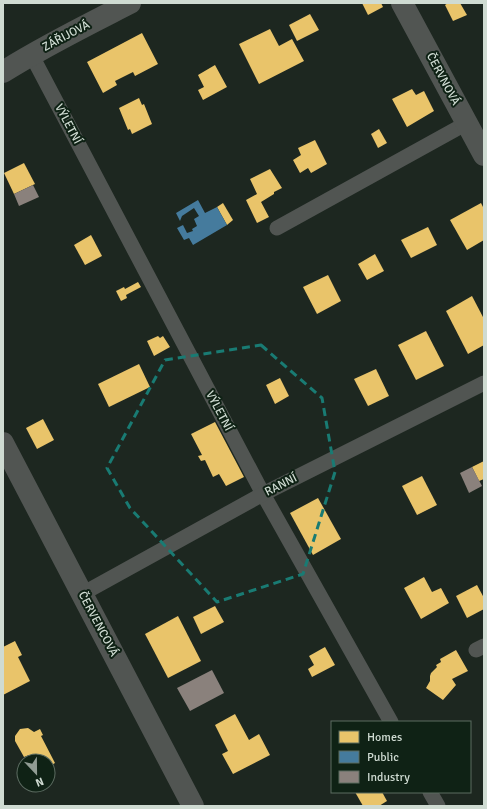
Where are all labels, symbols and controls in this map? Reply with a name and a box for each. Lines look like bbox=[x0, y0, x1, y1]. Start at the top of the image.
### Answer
street label: ZÁŘIJOVÁ bbox=[40, 17, 93, 55]
street label: ČERVNOVÁ bbox=[423, 50, 463, 108]
street label: VÝLETNÍ bbox=[51, 101, 85, 147]
street label: VÝLETNÍ bbox=[202, 388, 236, 434]
street label: RANNÍ bbox=[262, 470, 300, 499]
street label: ČERVENCOVÁ bbox=[75, 589, 122, 660]
legend bbox=[331, 721, 471, 793]
text: Homes bbox=[367, 730, 402, 745]
text: Public bbox=[367, 750, 399, 765]
north arrow bbox=[16, 753, 56, 793]
text: Industry bbox=[367, 770, 410, 785]
text: N bbox=[34, 774, 46, 789]

